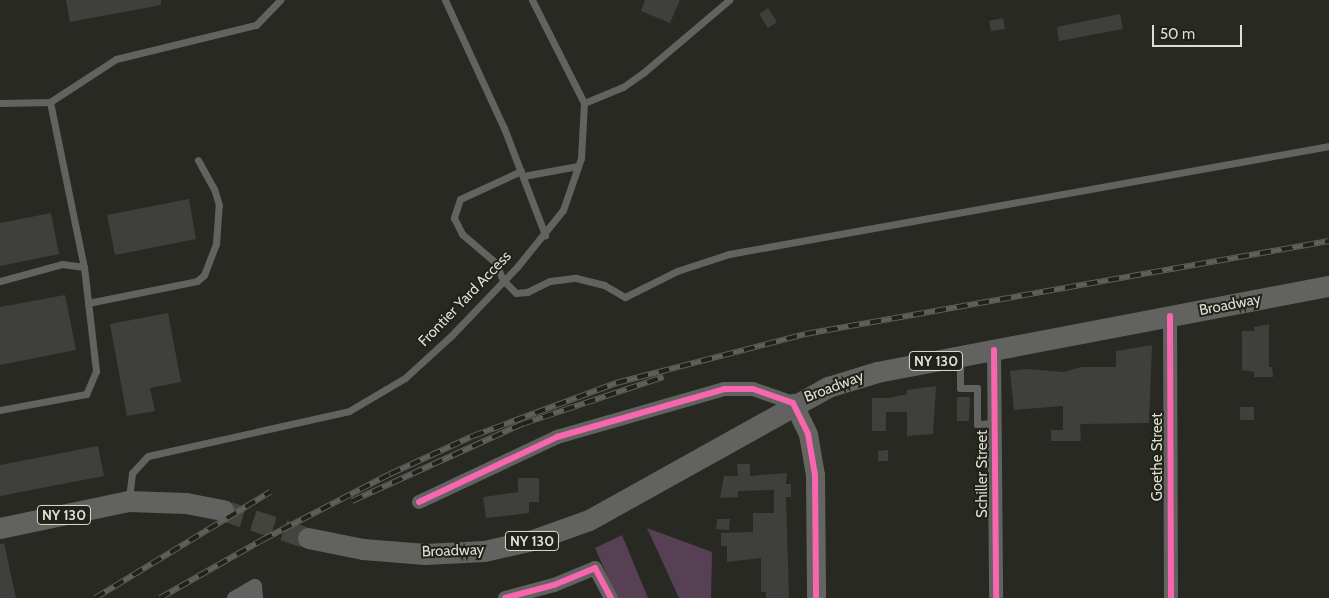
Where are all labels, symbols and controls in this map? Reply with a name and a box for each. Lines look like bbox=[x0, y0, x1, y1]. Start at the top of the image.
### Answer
scale bar bbox=[1154, 15, 1244, 47]
text: 50 m bbox=[1160, 25, 1195, 43]
street label: Frontier Yard Access bbox=[415, 248, 515, 350]
street label: Broadway bbox=[1198, 290, 1262, 320]
road number: NY 130 bbox=[908, 350, 964, 372]
street label: Broadway bbox=[802, 367, 866, 407]
street label: Goethe Street bbox=[1149, 413, 1167, 501]
street label: Schiller Street bbox=[974, 430, 992, 518]
road number: NY 130 bbox=[36, 504, 92, 526]
road number: NY 130 bbox=[504, 530, 560, 552]
street label: Broadway bbox=[421, 541, 485, 561]

